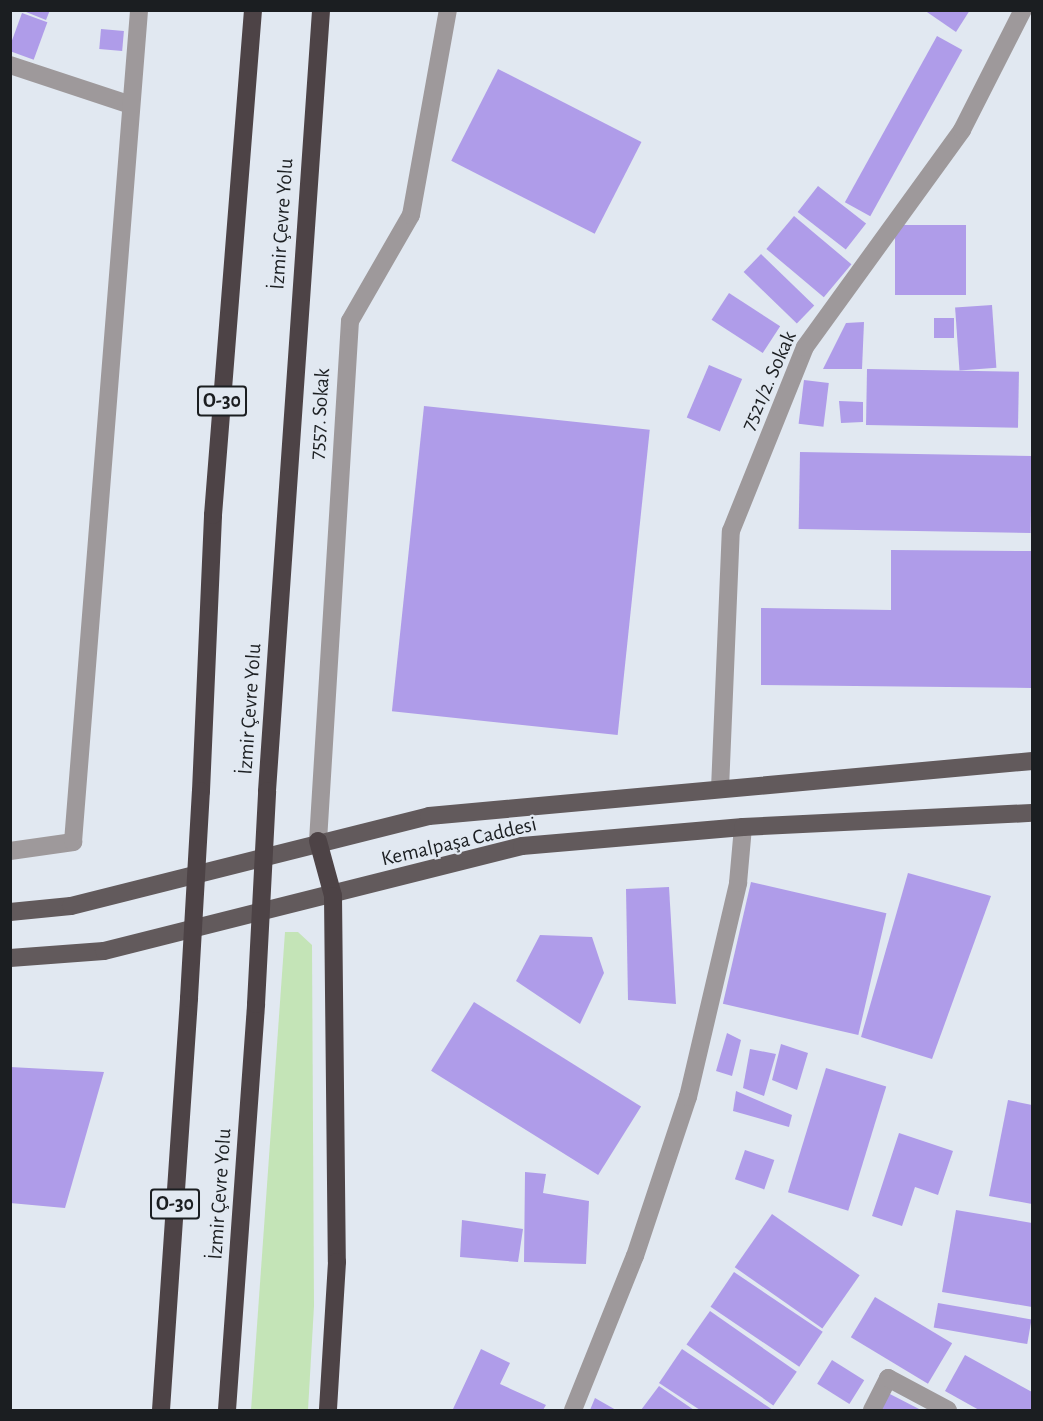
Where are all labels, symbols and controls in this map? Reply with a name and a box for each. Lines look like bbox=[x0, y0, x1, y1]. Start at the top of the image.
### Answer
street label: İzmir Çevre Yolu bbox=[265, 158, 299, 290]
street label: 7521/2. Sokak bbox=[736, 327, 802, 435]
street label: 7557. Sokak bbox=[304, 367, 336, 461]
road number: O-30 bbox=[196, 384, 248, 418]
street label: İzmir Çevre Yolu bbox=[233, 643, 267, 775]
street label: Kemalpaşa Caddesi bbox=[379, 812, 539, 872]
street label: İzmir Çevre Yolu bbox=[203, 1128, 237, 1260]
road number: O-30 bbox=[150, 1187, 201, 1221]

